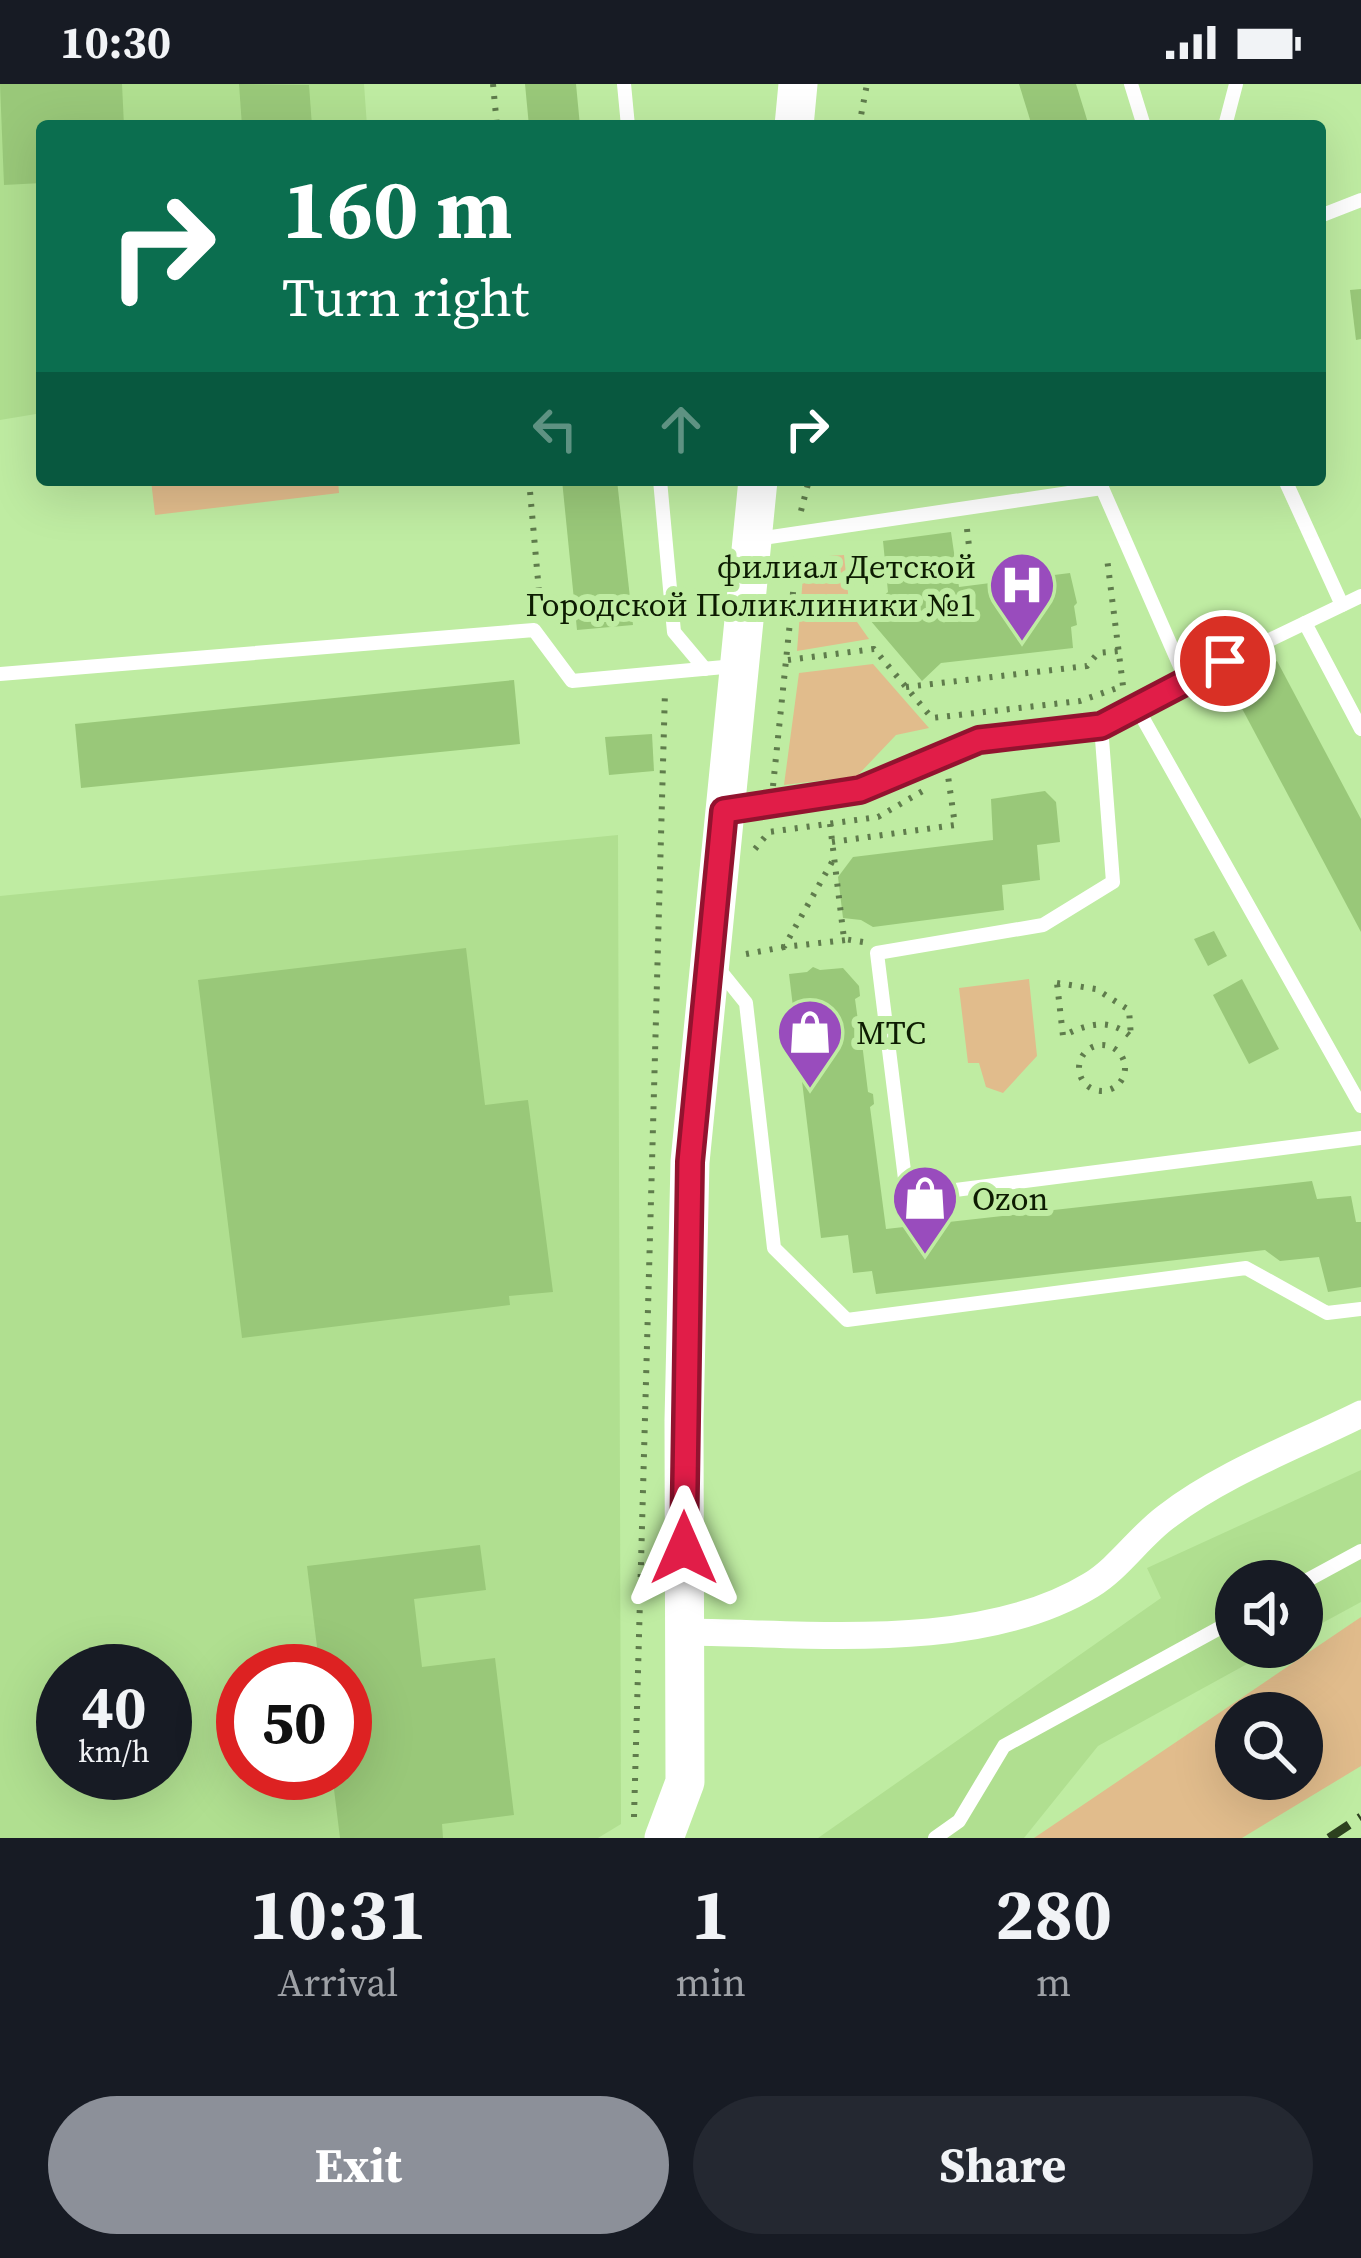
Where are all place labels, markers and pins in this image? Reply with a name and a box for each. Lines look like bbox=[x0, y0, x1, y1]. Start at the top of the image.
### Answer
place label: филиал Детской Городской Поликлиники №1 bbox=[525, 544, 976, 627]
hospital icon: филиал Детской Городской Поликлиники №1 bbox=[987, 550, 1057, 644]
pin bbox=[1174, 610, 1276, 712]
shop icon: МТС bbox=[775, 997, 845, 1091]
place label: МТС bbox=[856, 1010, 926, 1055]
shop icon: Ozon bbox=[890, 1163, 960, 1257]
place label: Ozon bbox=[972, 1176, 1049, 1221]

